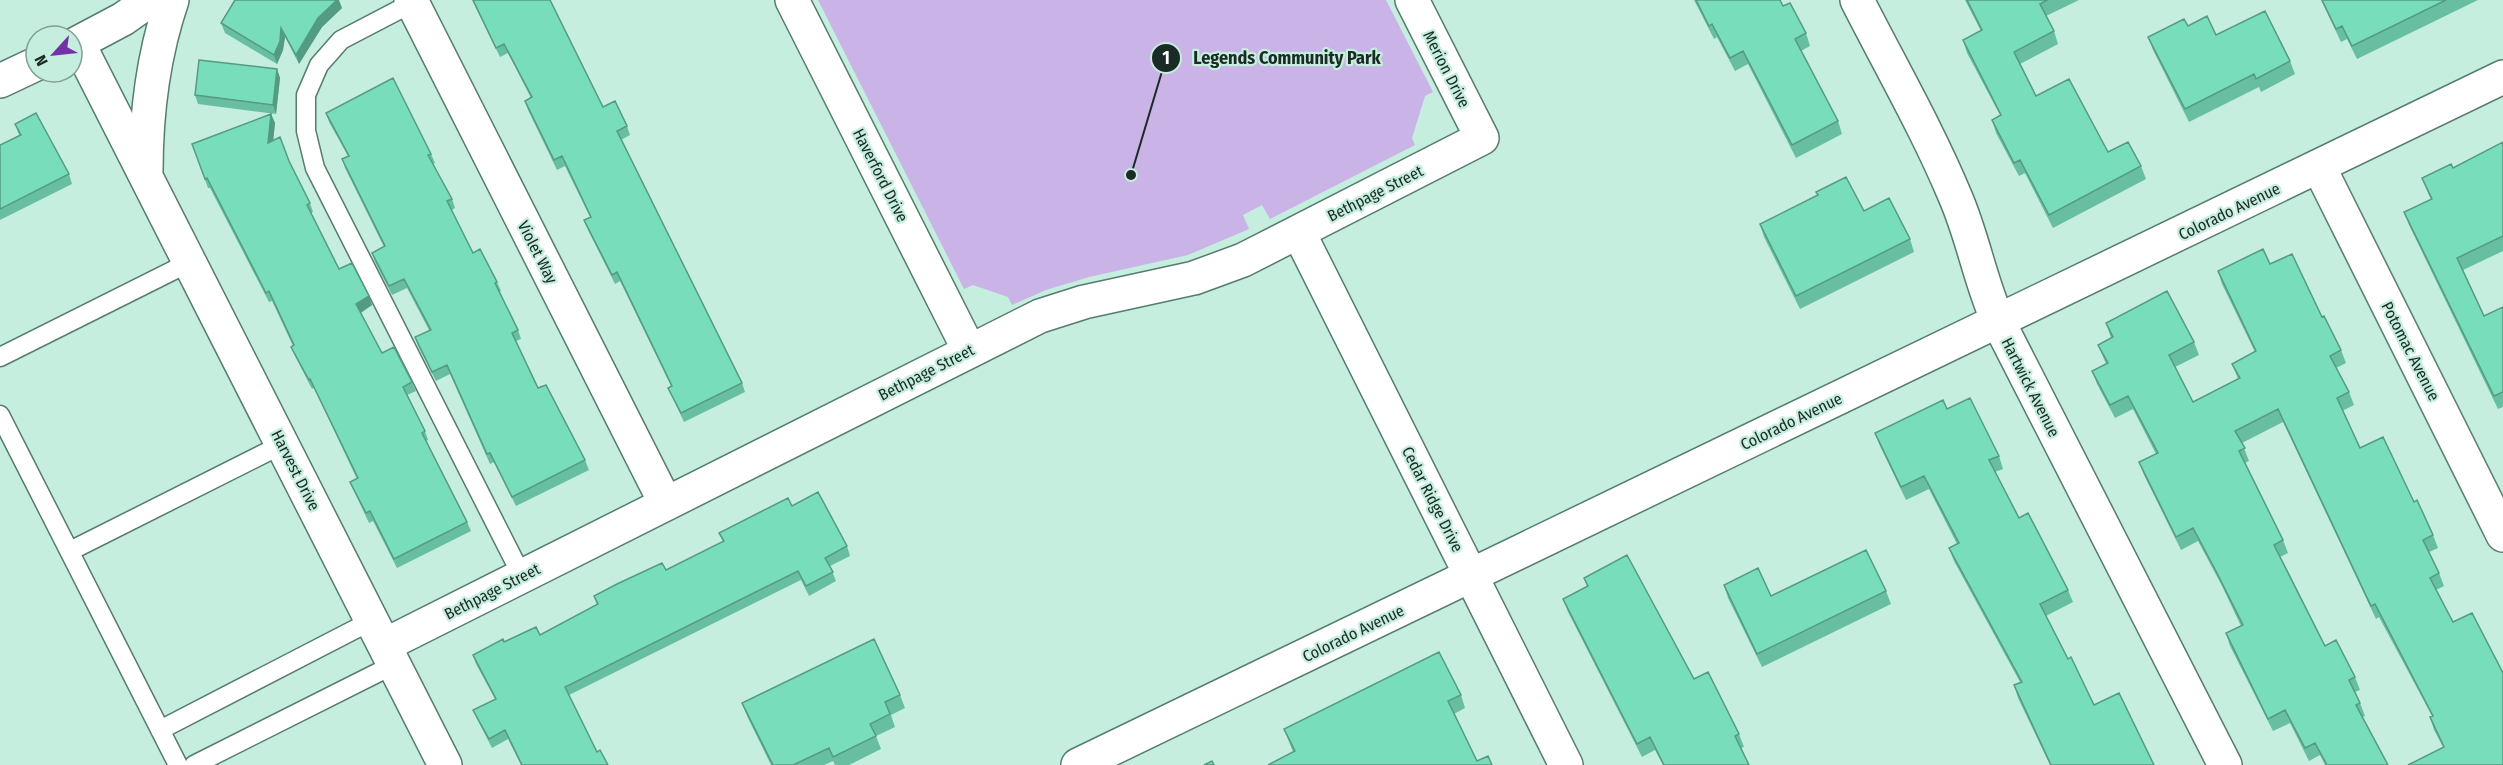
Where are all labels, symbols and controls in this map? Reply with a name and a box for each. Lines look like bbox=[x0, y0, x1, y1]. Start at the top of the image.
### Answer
north arrow bbox=[24, 24, 84, 84]
street label: Merion Drive bbox=[1419, 28, 1474, 111]
callout: Legends Community Park bbox=[1151, 40, 1393, 76]
text: 1 bbox=[1162, 47, 1170, 69]
text: Legends Community Park bbox=[1193, 47, 1382, 69]
text: N bbox=[30, 52, 52, 69]
street label: Haverford Drive bbox=[849, 125, 912, 225]
street label: Bethpage Street bbox=[1324, 161, 1427, 226]
street label: Colorado Avenue bbox=[2175, 179, 2283, 244]
street label: Violet Way bbox=[514, 218, 562, 288]
street label: Potomac Avenue bbox=[2377, 299, 2444, 404]
street label: Hartwick Avenue bbox=[1997, 334, 2064, 440]
street label: Bethpage Street bbox=[875, 340, 978, 405]
street label: Colorado Avenue bbox=[1737, 389, 1845, 454]
street label: Harvest Drive bbox=[267, 427, 324, 514]
street label: Cedar Ridge Drive bbox=[1398, 443, 1467, 555]
street label: Bethpage Street bbox=[441, 559, 544, 624]
street label: Colorado Avenue bbox=[1299, 601, 1407, 666]

